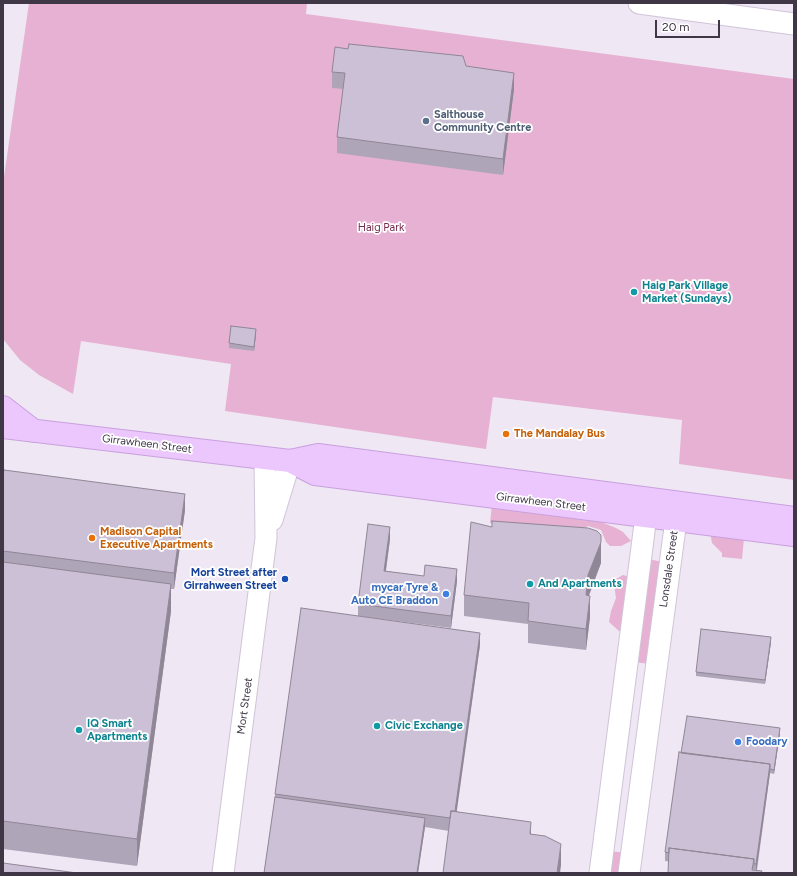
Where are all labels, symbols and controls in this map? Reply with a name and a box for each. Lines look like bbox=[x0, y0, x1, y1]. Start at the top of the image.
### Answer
scale bar bbox=[657, 12, 722, 38]
text: 20 m bbox=[662, 20, 690, 34]
place label: Salthouse Community Centre bbox=[434, 108, 531, 134]
marker: Salthouse Community Centre bbox=[421, 116, 431, 126]
park label: Haig Park bbox=[358, 221, 404, 235]
place label: Haig Park Village Market (Sundays) bbox=[642, 279, 732, 305]
marker: Haig Park Village Market (Sundays) bbox=[629, 287, 639, 297]
place label: The Mandalay Bus bbox=[514, 427, 605, 441]
marker: The Mandalay Bus bbox=[501, 429, 511, 439]
street label: Girrawheen Street bbox=[101, 432, 193, 456]
street label: Girrawheen Street bbox=[495, 490, 587, 514]
place label: Madison Capital Executive Apartments bbox=[100, 525, 213, 551]
street label: Lonsdale Street bbox=[657, 530, 681, 608]
marker: Madison Capital Executive Apartments bbox=[87, 533, 97, 543]
place label: Mort Street after Girrahween Street bbox=[184, 566, 277, 592]
marker: Mort Street after Girrahween Street bbox=[280, 574, 290, 584]
place label: And Apartments bbox=[538, 577, 622, 591]
marker: And Apartments bbox=[525, 579, 535, 589]
place label: mycar Tyre & Auto CE Braddon bbox=[351, 581, 438, 607]
marker: mycar Tyre & Auto CE Braddon bbox=[441, 589, 451, 599]
street label: Mort Street bbox=[234, 677, 256, 735]
place label: IQ Smart Apartments bbox=[87, 717, 147, 743]
place label: Civic Exchange bbox=[385, 719, 463, 733]
marker: Civic Exchange bbox=[372, 721, 382, 731]
marker: IQ Smart Apartments bbox=[74, 725, 84, 735]
place label: Foodary bbox=[746, 735, 788, 749]
marker: Foodary bbox=[733, 737, 743, 747]

